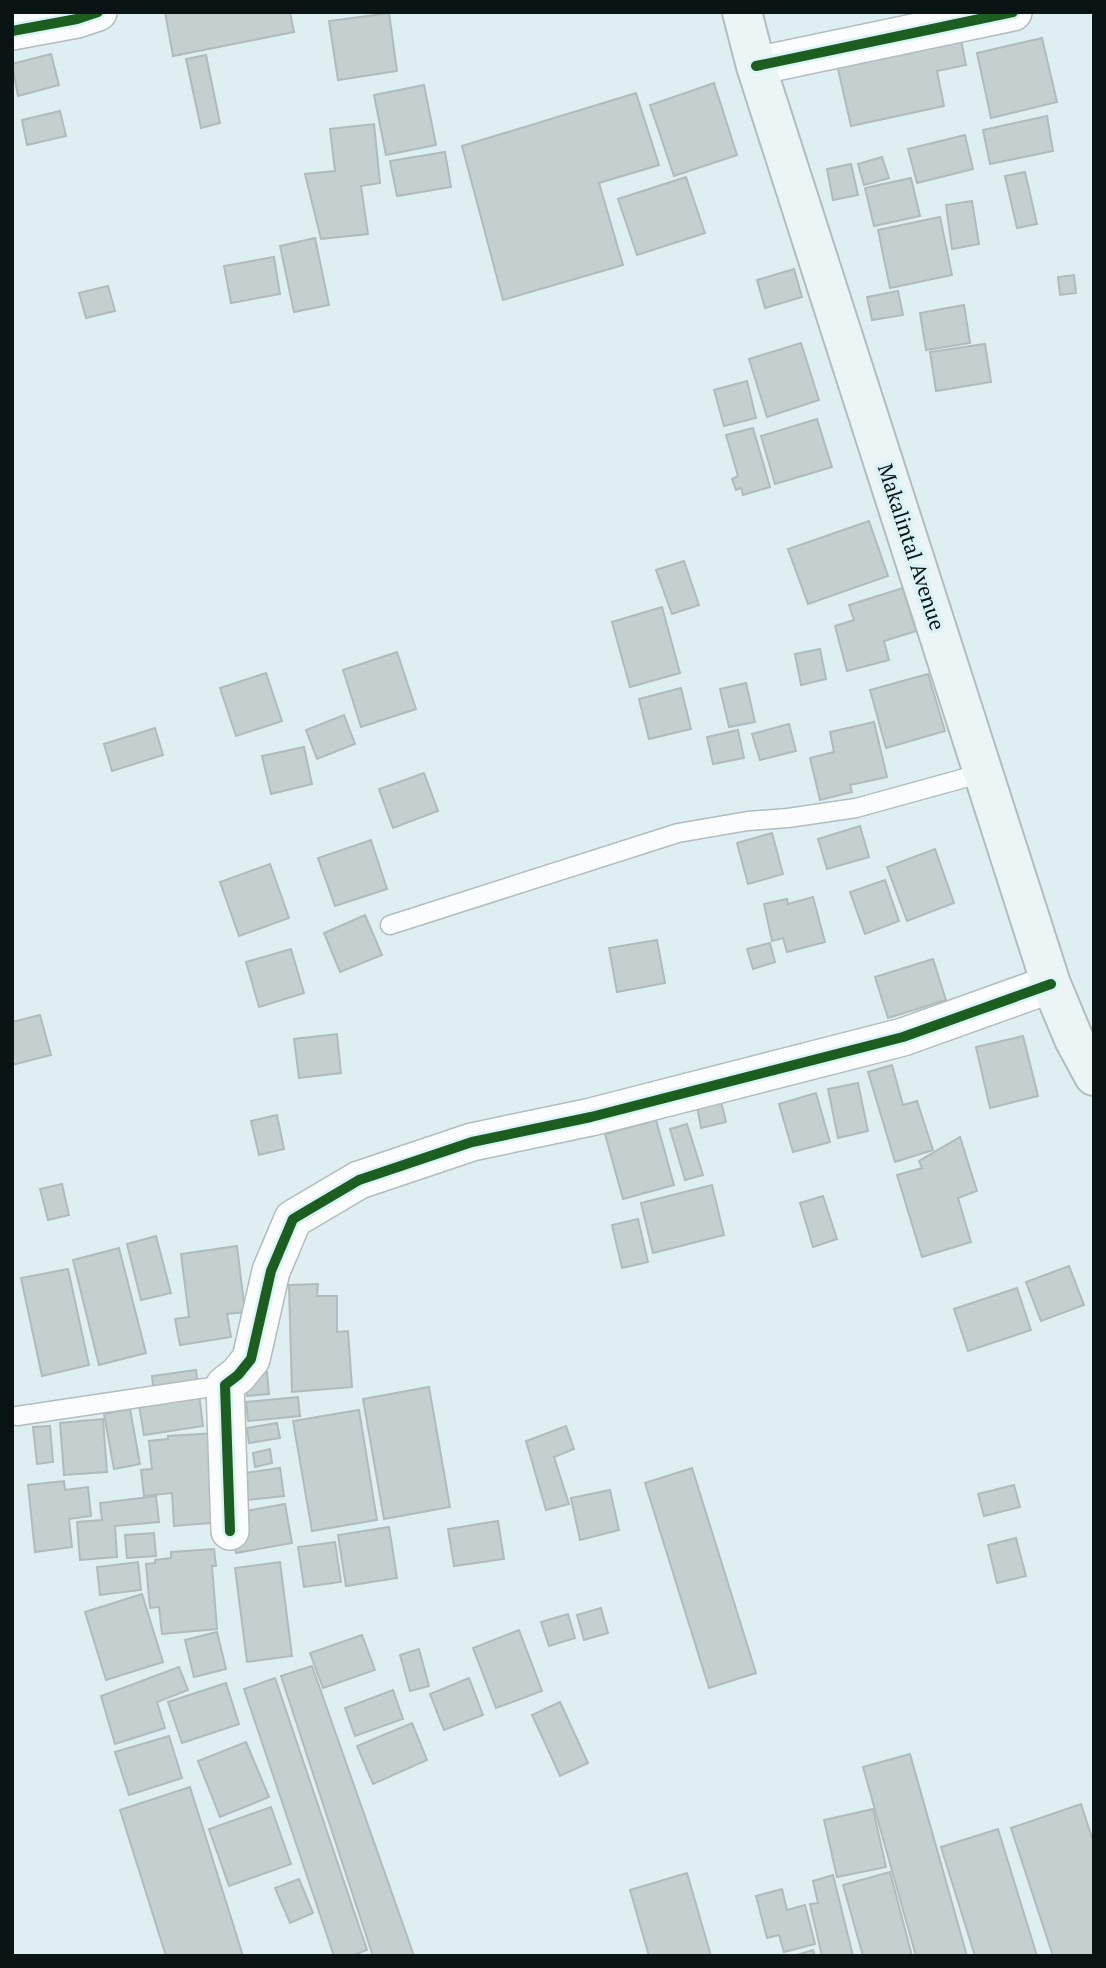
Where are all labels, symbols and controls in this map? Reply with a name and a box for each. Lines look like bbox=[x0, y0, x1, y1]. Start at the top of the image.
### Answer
street label: Makalintal Avenue bbox=[872, 460, 952, 634]

